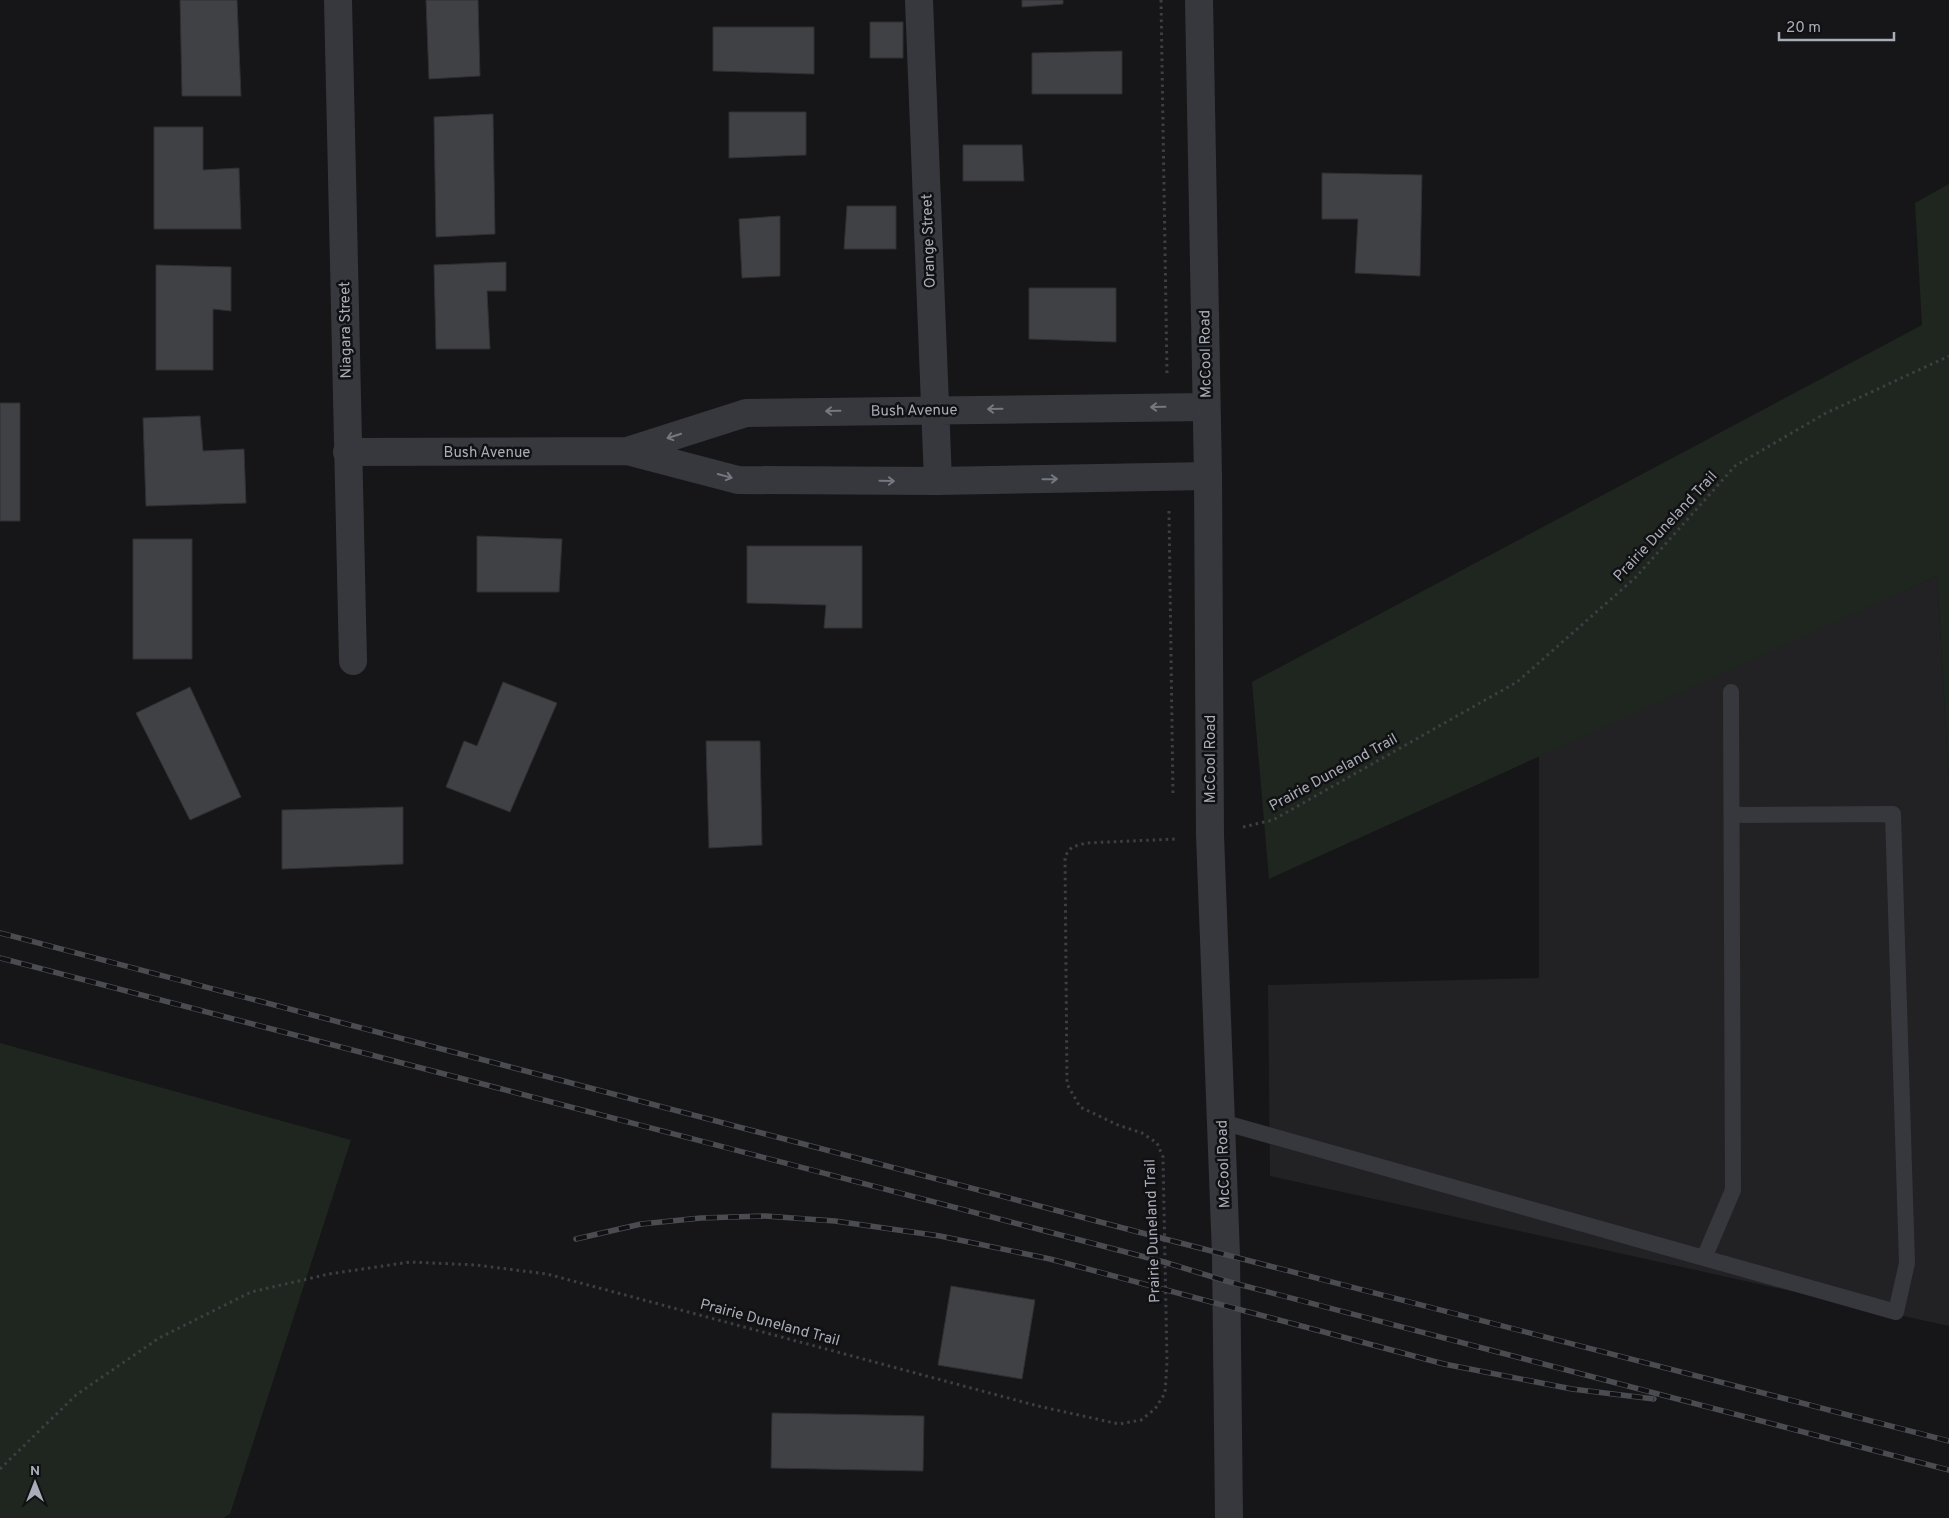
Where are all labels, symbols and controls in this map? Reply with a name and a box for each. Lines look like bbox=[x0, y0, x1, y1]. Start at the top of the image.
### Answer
scale bar bbox=[1779, 10, 1894, 42]
text: 20 m bbox=[1786, 19, 1821, 38]
street label: Orange Street bbox=[918, 193, 941, 289]
street label: Niagara Street bbox=[336, 281, 357, 379]
street label: McCool Road bbox=[1196, 310, 1217, 398]
street label: Bush Avenue bbox=[870, 401, 958, 422]
one-way arrow bbox=[1150, 402, 1166, 412]
one-way arrow bbox=[987, 404, 1004, 414]
one-way arrow bbox=[825, 407, 841, 416]
one-way arrow bbox=[666, 432, 682, 441]
street label: Bush Avenue bbox=[444, 444, 530, 463]
street label: Prairie Duneland Trail bbox=[1610, 468, 1722, 586]
one-way arrow bbox=[717, 472, 733, 481]
one-way arrow bbox=[1041, 474, 1057, 483]
one-way arrow bbox=[879, 476, 895, 486]
street label: McCool Road bbox=[1202, 715, 1221, 803]
street label: Prairie Duneland Trail bbox=[1266, 730, 1401, 817]
street label: McCool Road bbox=[1213, 1120, 1236, 1208]
street label: Prairie Duneland Trail bbox=[1141, 1159, 1166, 1303]
street label: Prairie Duneland Trail bbox=[698, 1296, 842, 1351]
north arrow bbox=[10, 1458, 60, 1508]
text: N bbox=[30, 1463, 40, 1480]

